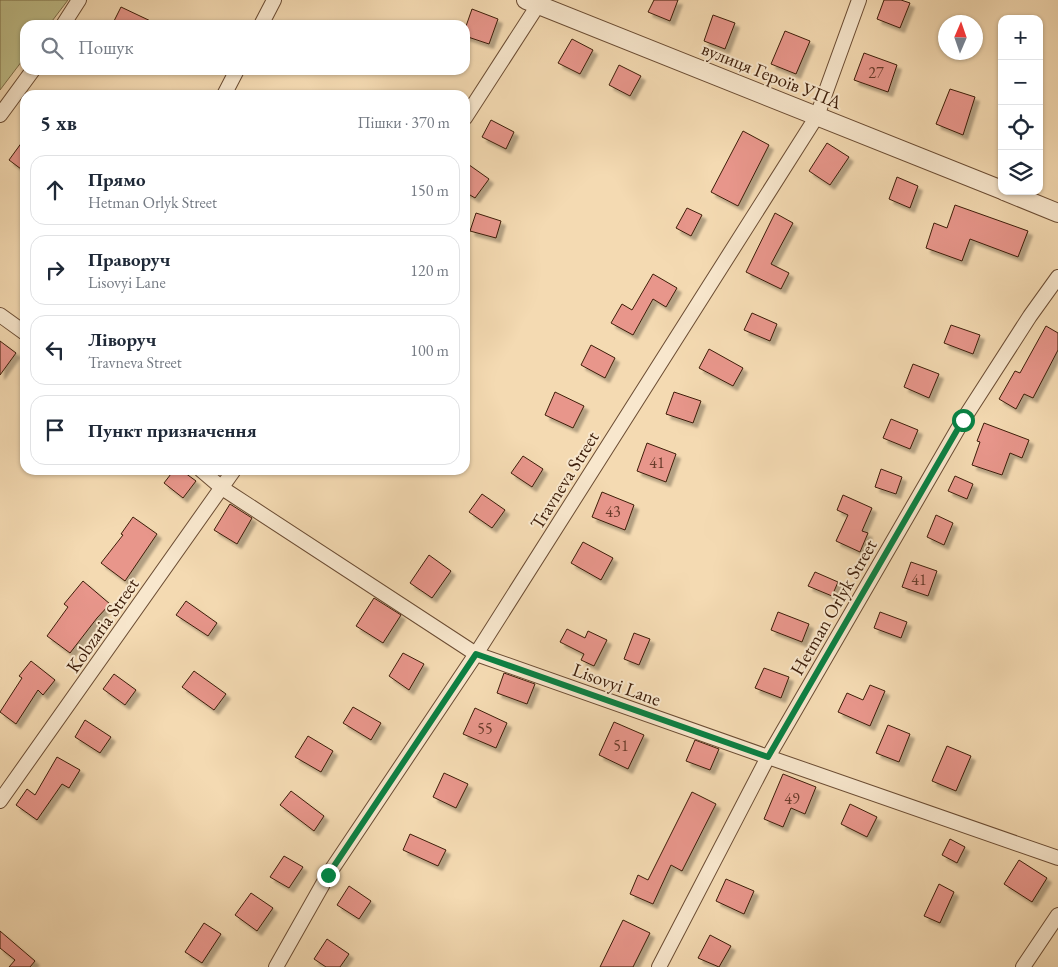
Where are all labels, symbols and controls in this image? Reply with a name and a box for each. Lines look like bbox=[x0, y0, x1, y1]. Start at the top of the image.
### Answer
north arrow bbox=[938, 15, 983, 60]
map controls bbox=[998, 15, 1043, 195]
button: + bbox=[998, 15, 1043, 60]
search box bbox=[20, 20, 470, 75]
icon: search bbox=[38, 34, 66, 62]
text: Пошук bbox=[78, 35, 134, 60]
street label: вулиця Героїв УПА bbox=[698, 36, 846, 115]
button: − bbox=[998, 60, 1043, 105]
house number: 27 bbox=[868, 62, 884, 83]
button: locate bbox=[998, 105, 1043, 150]
text: 5 хв bbox=[40, 109, 77, 136]
text: Пішки · 370 m bbox=[357, 112, 450, 133]
button: layers bbox=[998, 150, 1043, 195]
text: Прямо bbox=[88, 167, 146, 192]
icon: ahead bbox=[41, 176, 69, 204]
text: 150 m bbox=[410, 180, 449, 201]
text: Hetman Orlyk Street bbox=[88, 192, 217, 213]
text: Праворуч bbox=[88, 247, 170, 272]
icon: right bbox=[41, 256, 69, 284]
text: 120 m bbox=[410, 260, 449, 281]
text: Lisovyi Lane bbox=[88, 272, 166, 293]
text: Ліворуч bbox=[88, 327, 156, 352]
icon: left bbox=[41, 336, 69, 364]
text: 100 m bbox=[410, 340, 449, 361]
text: Travneva Street bbox=[88, 352, 182, 373]
route start bbox=[952, 409, 975, 432]
icon: arrive bbox=[41, 416, 69, 444]
text: Пункт призначення bbox=[88, 418, 257, 443]
street label: Travneva Street bbox=[524, 426, 605, 534]
house number: 41 bbox=[649, 452, 665, 473]
house number: 43 bbox=[605, 501, 621, 522]
street label: Hetman Orlyk Street bbox=[784, 535, 883, 680]
house number: 41 bbox=[911, 569, 927, 590]
street label: Kobzaria Street bbox=[60, 573, 144, 678]
street label: Lisovyi Lane bbox=[569, 657, 664, 712]
house number: 55 bbox=[477, 718, 493, 739]
house number: 51 bbox=[613, 735, 629, 756]
house number: 49 bbox=[784, 788, 800, 809]
route end bbox=[317, 864, 340, 887]

